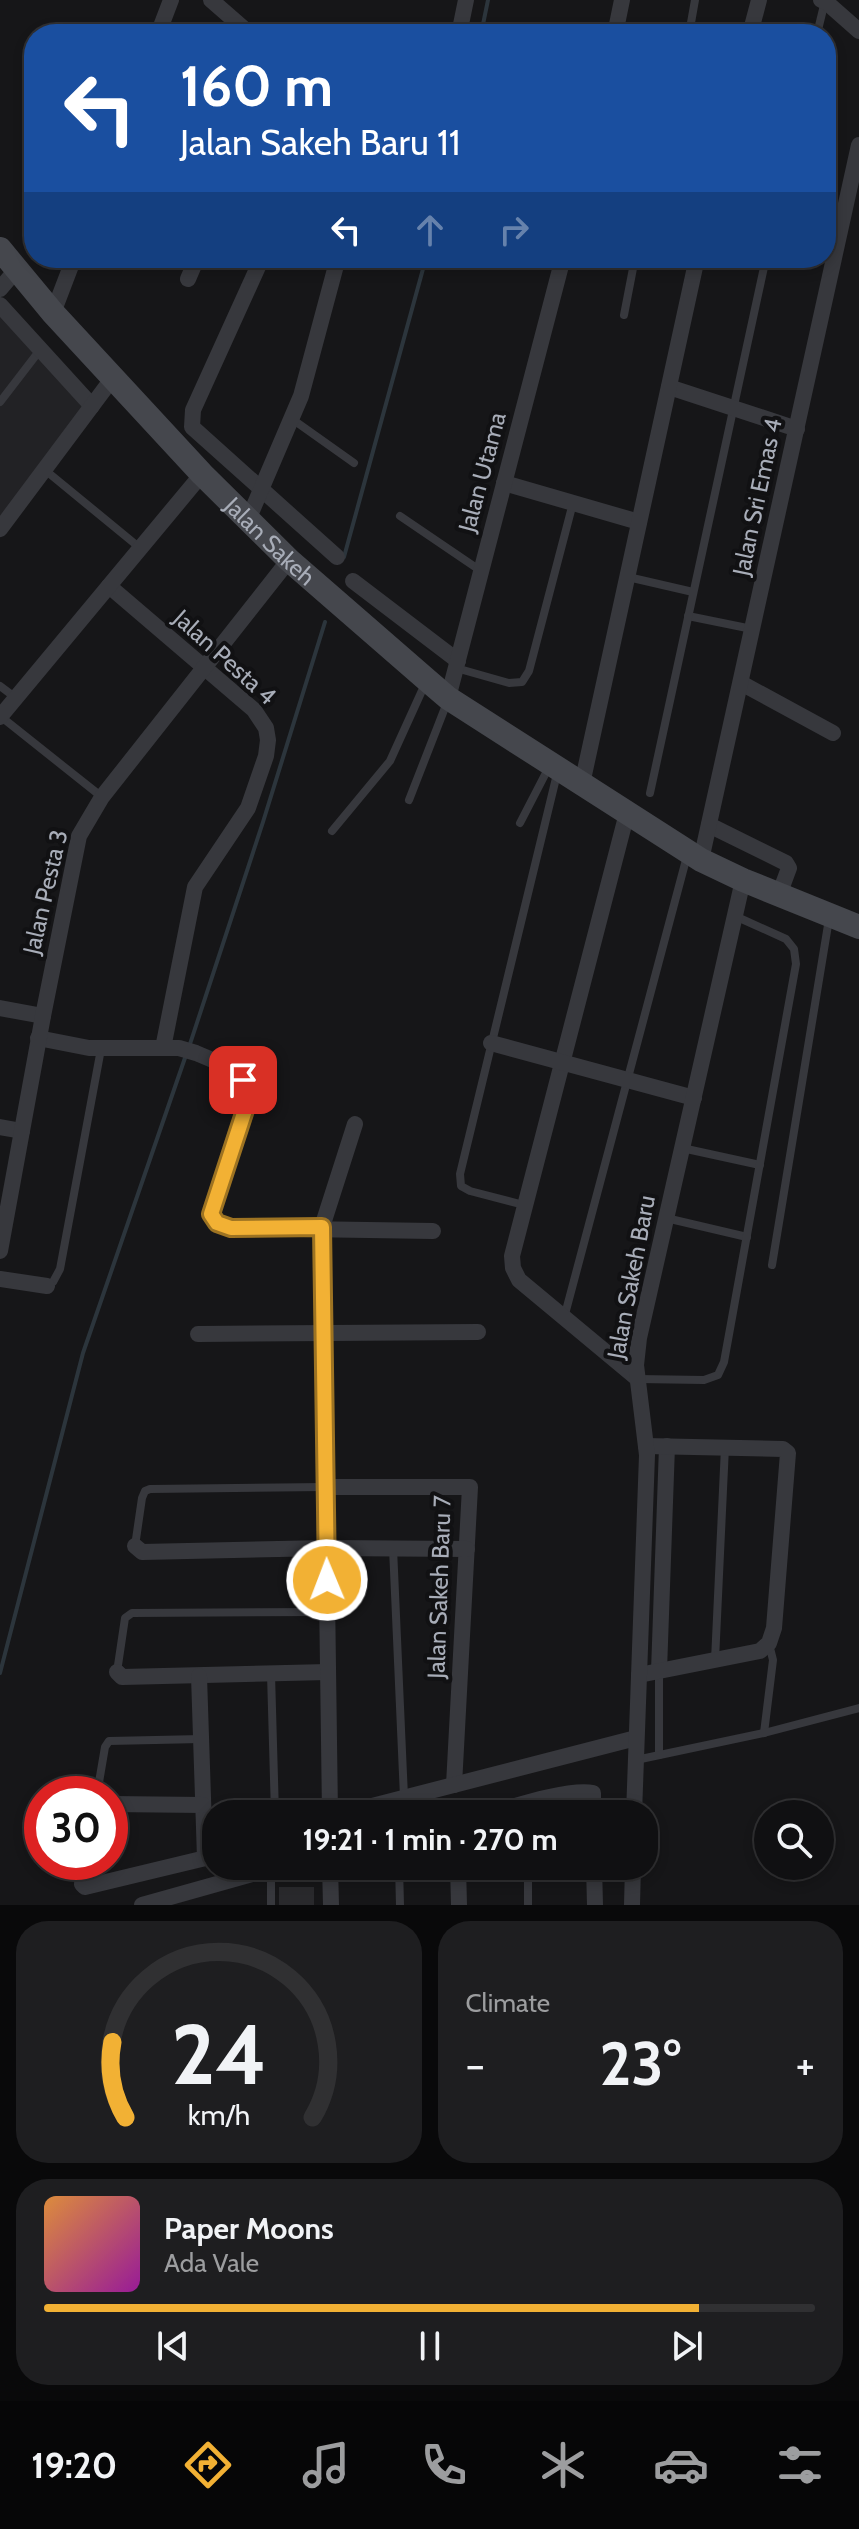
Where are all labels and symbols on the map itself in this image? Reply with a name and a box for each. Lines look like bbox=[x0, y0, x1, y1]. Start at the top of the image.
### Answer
street label: Jalan Utama bbox=[452, 408, 512, 536]
street label: Jalan Sri Emas 4 bbox=[726, 416, 788, 579]
street label: Jalan Sakeh bbox=[218, 490, 322, 591]
street label: Jalan Pesta 4 bbox=[167, 603, 282, 711]
street label: Jalan Pesta 3 bbox=[16, 827, 73, 958]
pin bbox=[209, 1046, 277, 1114]
street label: Jalan Sakeh Baru bbox=[601, 1193, 661, 1362]
street label: Jalan Sakeh Baru 7 bbox=[421, 1495, 457, 1680]
position arrow bbox=[285, 1538, 369, 1622]
speed limit sign: 30 bbox=[24, 1776, 128, 1880]

